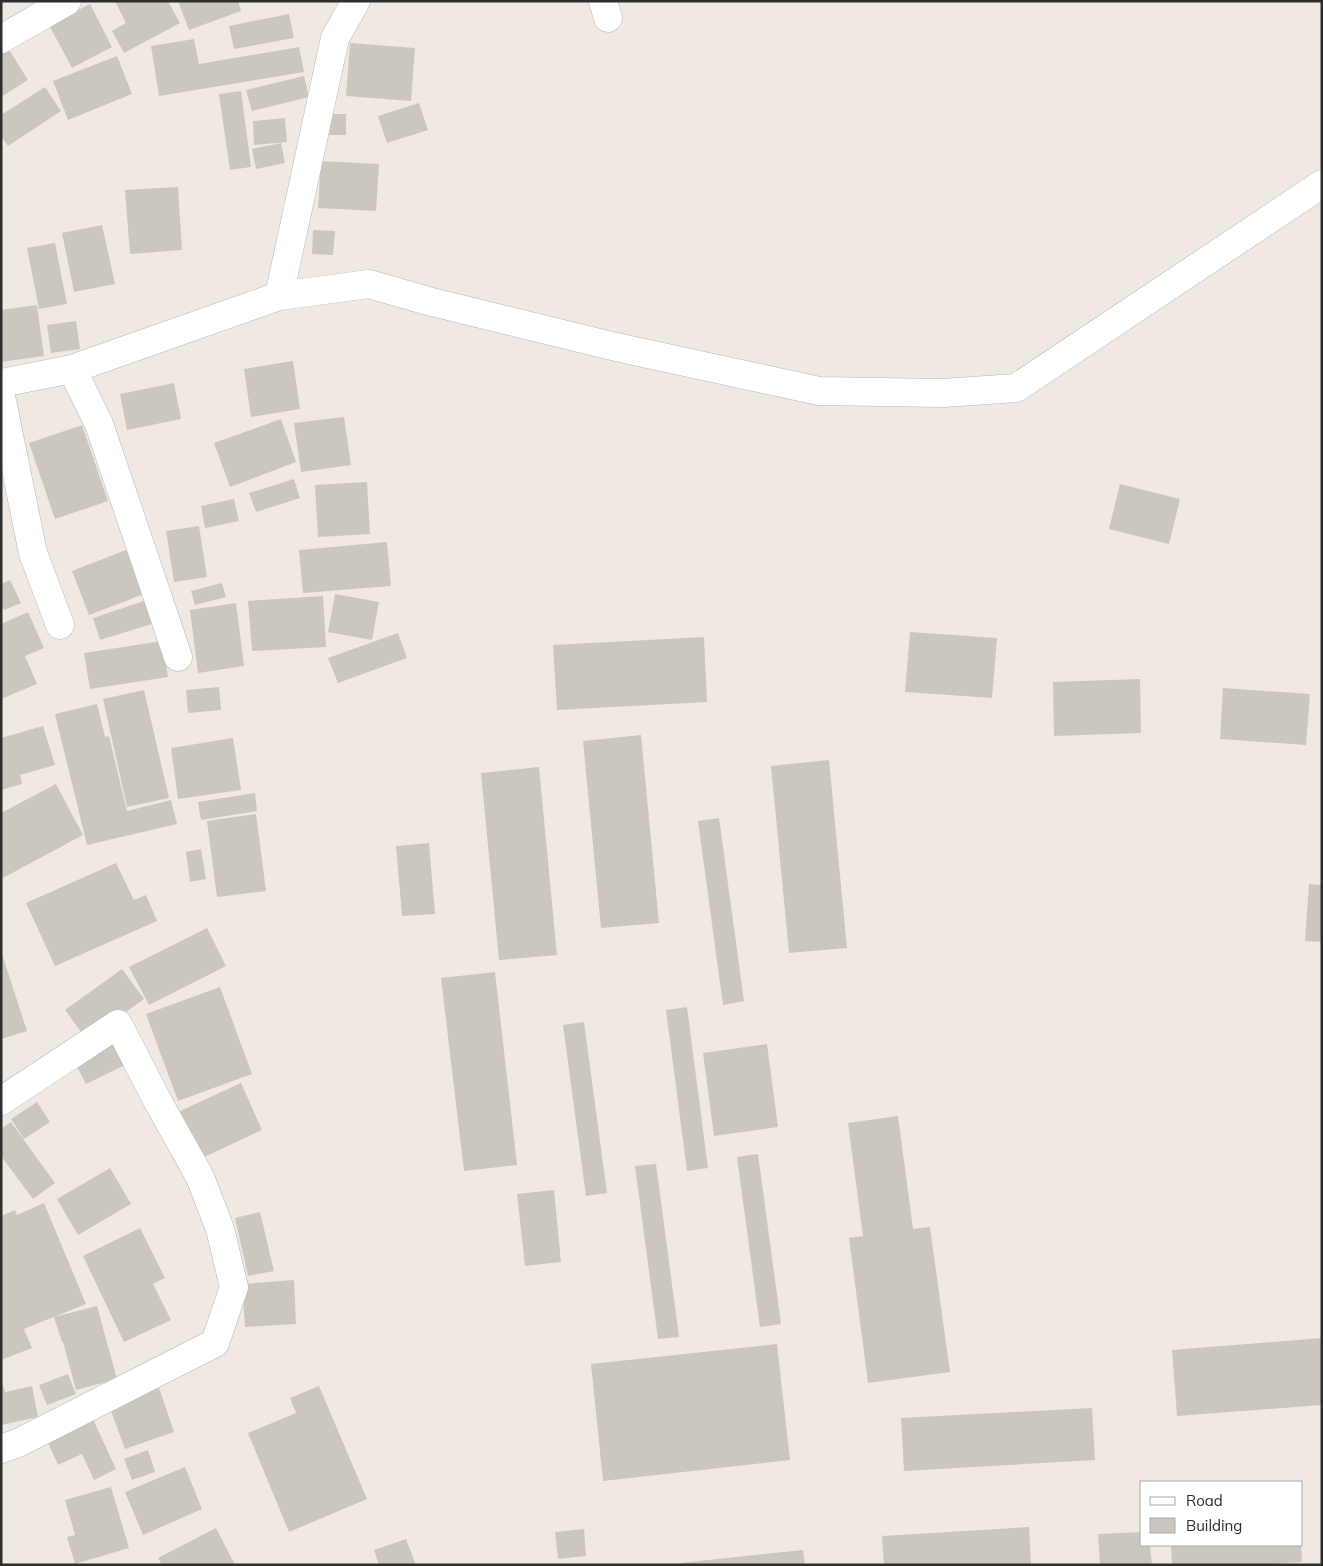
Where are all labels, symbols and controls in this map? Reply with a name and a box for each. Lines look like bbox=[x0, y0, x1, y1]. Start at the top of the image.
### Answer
legend bbox=[1140, 1481, 1303, 1546]
text: Road bbox=[1186, 1491, 1223, 1510]
text: Building bbox=[1186, 1516, 1242, 1535]

